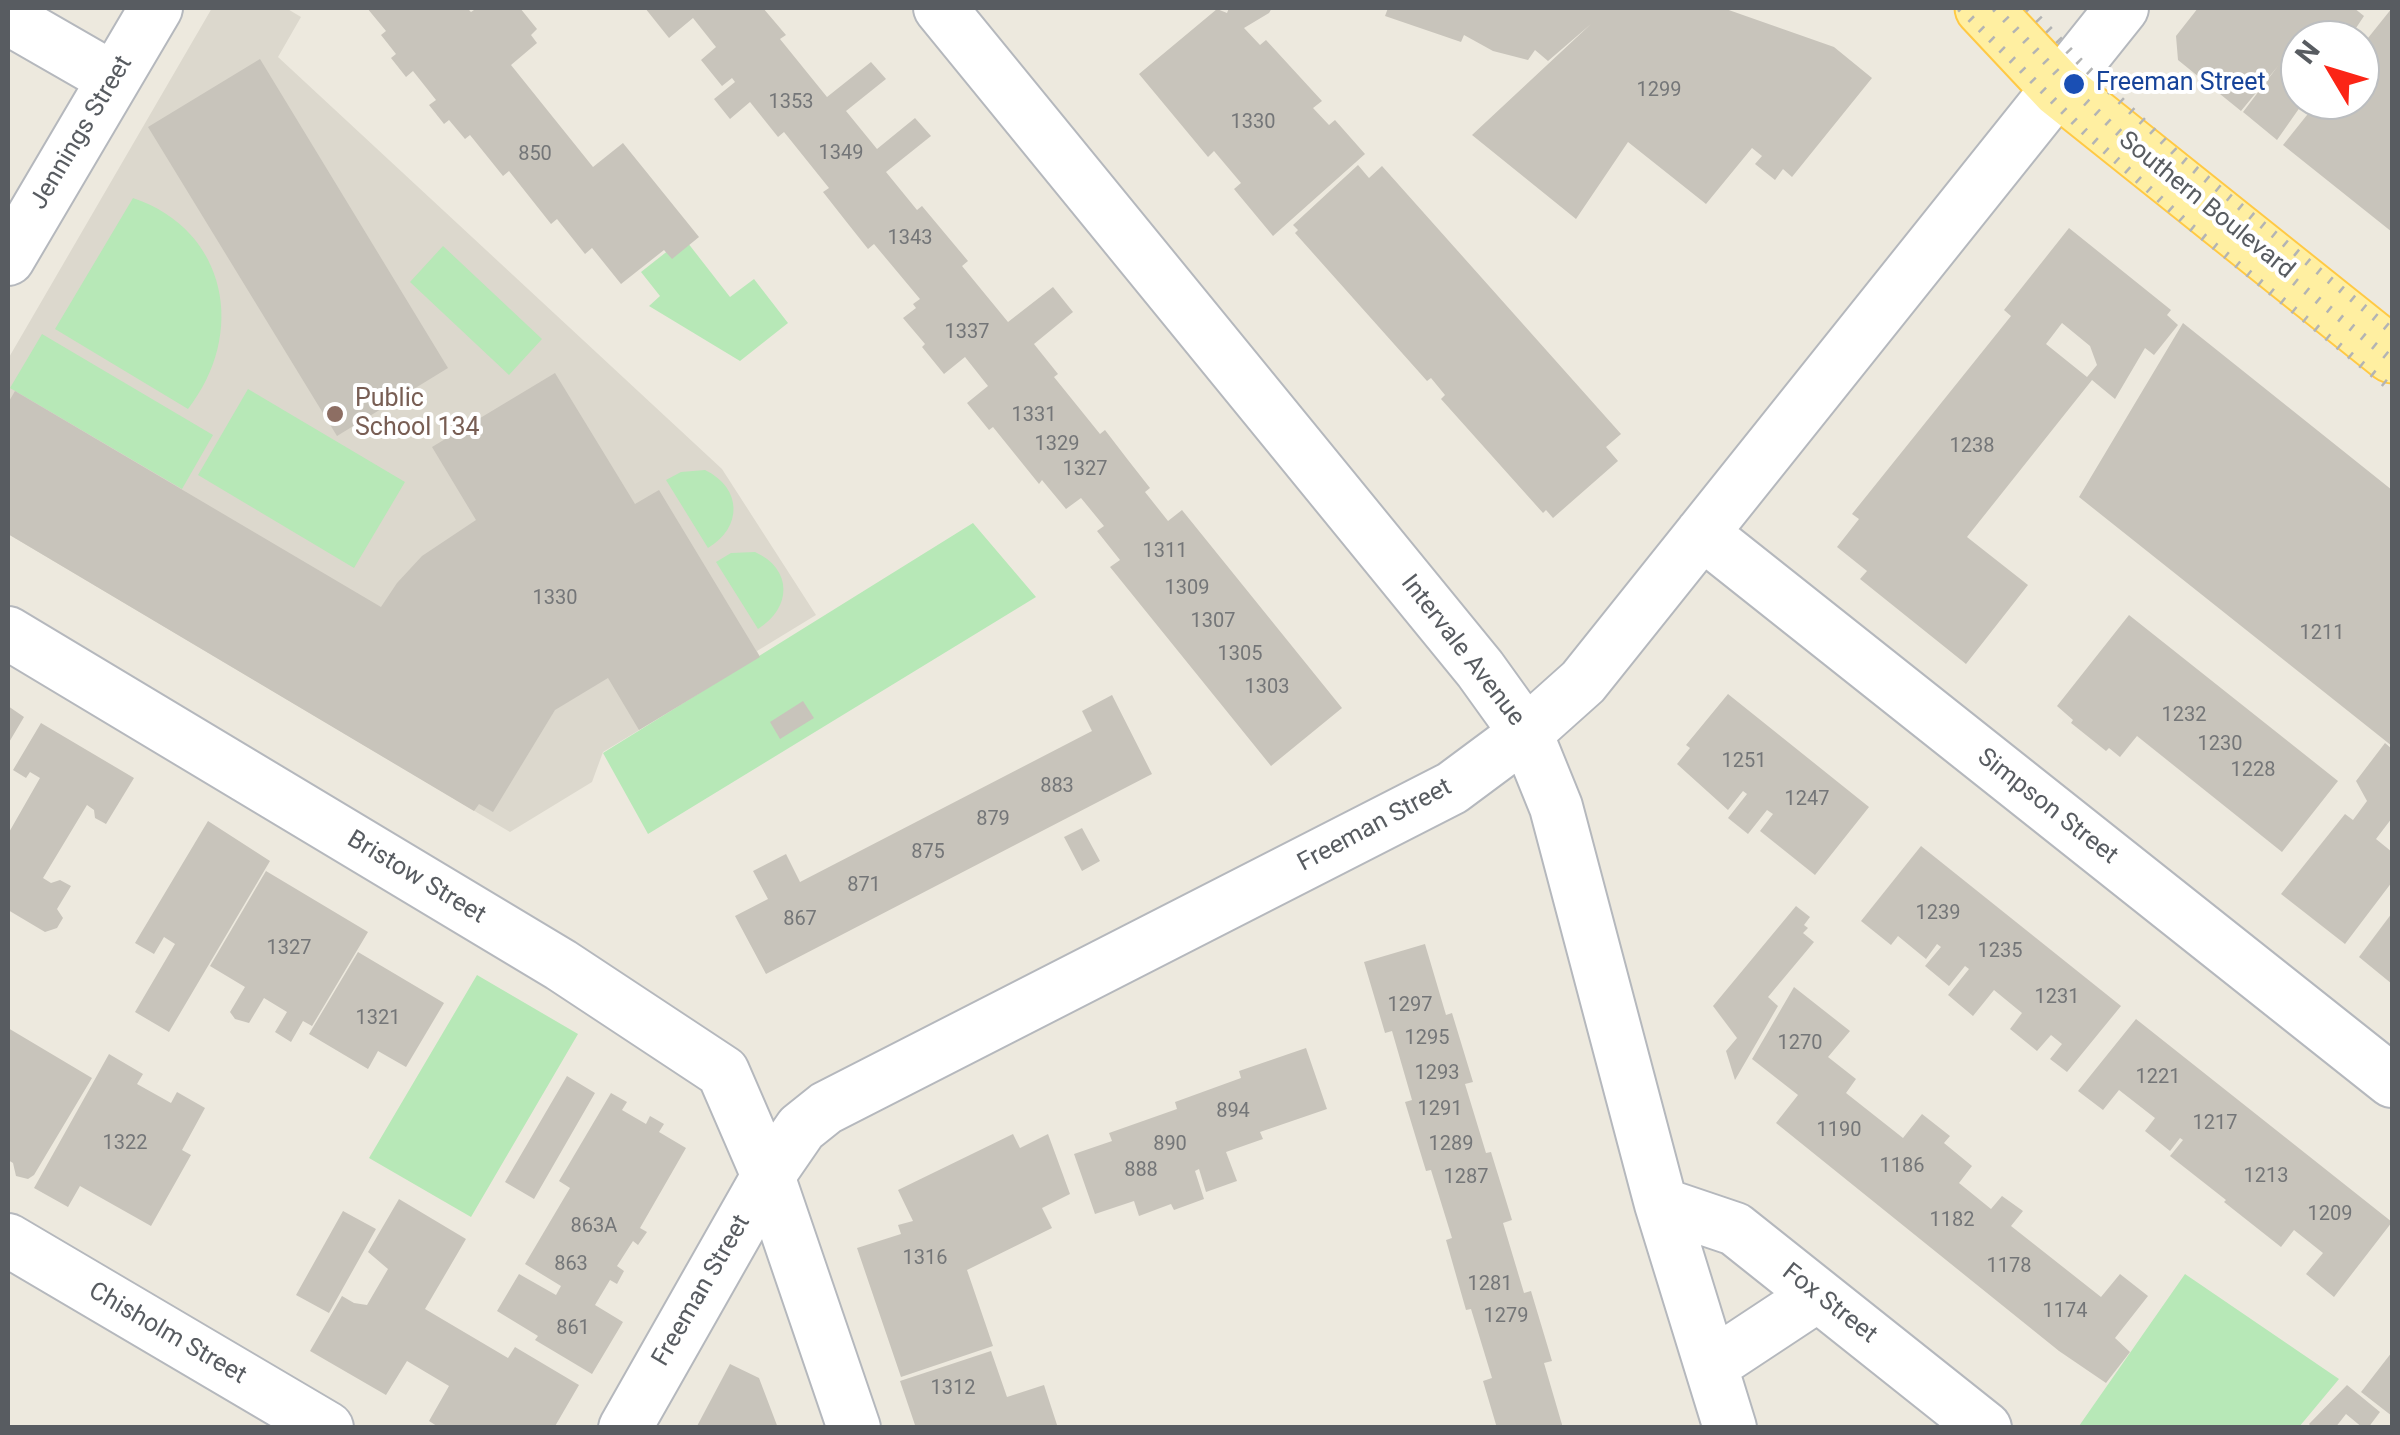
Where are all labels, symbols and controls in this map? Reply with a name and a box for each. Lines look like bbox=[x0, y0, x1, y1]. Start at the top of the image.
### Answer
north arrow bbox=[2280, 20, 2380, 120]
text: N bbox=[2288, 35, 2327, 70]
street label: Jennings Street bbox=[24, 51, 140, 215]
place label: Freeman Street bbox=[2096, 69, 2266, 99]
marker: Freeman Street bbox=[2061, 71, 2087, 97]
house number: 1299 bbox=[1637, 79, 1681, 103]
house number: 1353 bbox=[769, 91, 813, 115]
house number: 1330 bbox=[1231, 111, 1275, 135]
street label: Southern Boulevard bbox=[2112, 126, 2300, 286]
house number: 1349 bbox=[819, 142, 863, 166]
house number: 850 bbox=[518, 143, 552, 167]
house number: 1343 bbox=[888, 227, 932, 251]
house number: 1337 bbox=[945, 321, 989, 345]
place label: Public School 134 bbox=[355, 385, 480, 444]
marker: Public School 134 bbox=[324, 403, 346, 425]
house number: 1331 bbox=[1012, 404, 1056, 428]
house number: 1329 bbox=[1035, 433, 1079, 457]
house number: 1238 bbox=[1950, 435, 1994, 459]
house number: 1327 bbox=[1063, 458, 1107, 482]
house number: 1311 bbox=[1143, 540, 1187, 564]
street label: Intervale Avenue bbox=[1394, 569, 1530, 733]
house number: 1309 bbox=[1165, 577, 1209, 601]
house number: 1330 bbox=[533, 587, 577, 611]
house number: 1307 bbox=[1191, 610, 1235, 634]
house number: 1211 bbox=[2300, 622, 2344, 646]
house number: 1305 bbox=[1218, 643, 1262, 667]
house number: 1303 bbox=[1245, 676, 1289, 700]
house number: 1232 bbox=[2162, 704, 2206, 728]
house number: 1230 bbox=[2198, 733, 2242, 757]
street label: Simpson Street bbox=[1971, 743, 2123, 871]
house number: 1251 bbox=[1722, 750, 1766, 774]
house number: 1228 bbox=[2231, 759, 2275, 783]
street label: Freeman Street bbox=[1293, 773, 1457, 879]
house number: 883 bbox=[1040, 775, 1074, 799]
house number: 1247 bbox=[1785, 788, 1829, 812]
house number: 879 bbox=[976, 808, 1010, 832]
street label: Bristow Street bbox=[341, 825, 491, 931]
house number: 875 bbox=[911, 841, 945, 865]
house number: 871 bbox=[847, 874, 881, 898]
house number: 1239 bbox=[1916, 902, 1960, 926]
house number: 867 bbox=[783, 908, 817, 932]
house number: 1327 bbox=[267, 937, 311, 961]
house number: 1235 bbox=[1978, 940, 2022, 964]
house number: 1231 bbox=[2035, 986, 2079, 1010]
house number: 1297 bbox=[1388, 994, 1432, 1018]
house number: 1321 bbox=[356, 1007, 400, 1031]
house number: 1295 bbox=[1405, 1027, 1449, 1051]
house number: 1270 bbox=[1778, 1032, 1822, 1056]
house number: 1293 bbox=[1415, 1062, 1459, 1086]
house number: 1221 bbox=[2136, 1066, 2180, 1090]
house number: 1291 bbox=[1418, 1098, 1462, 1122]
house number: 894 bbox=[1216, 1100, 1250, 1124]
house number: 1217 bbox=[2193, 1112, 2237, 1136]
house number: 1190 bbox=[1817, 1119, 1861, 1143]
house number: 1322 bbox=[103, 1132, 147, 1156]
house number: 890 bbox=[1153, 1133, 1187, 1157]
house number: 1289 bbox=[1429, 1133, 1473, 1157]
house number: 1186 bbox=[1880, 1155, 1924, 1179]
house number: 888 bbox=[1124, 1159, 1158, 1183]
house number: 1213 bbox=[2244, 1165, 2288, 1189]
house number: 1287 bbox=[1444, 1166, 1488, 1190]
house number: 1209 bbox=[2308, 1203, 2352, 1227]
house number: 1182 bbox=[1930, 1209, 1974, 1233]
street label: Freeman Street bbox=[647, 1210, 757, 1372]
house number: 863A bbox=[571, 1215, 617, 1239]
house number: 1316 bbox=[903, 1247, 947, 1271]
house number: 863 bbox=[554, 1253, 588, 1277]
house number: 1178 bbox=[1987, 1255, 2031, 1279]
street label: Fox Street bbox=[1776, 1258, 1882, 1350]
house number: 1281 bbox=[1468, 1273, 1512, 1297]
street label: Chisholm Street bbox=[83, 1277, 251, 1391]
house number: 1174 bbox=[2043, 1300, 2087, 1324]
house number: 1279 bbox=[1484, 1305, 1528, 1329]
house number: 861 bbox=[556, 1317, 590, 1341]
house number: 1312 bbox=[931, 1377, 975, 1401]

